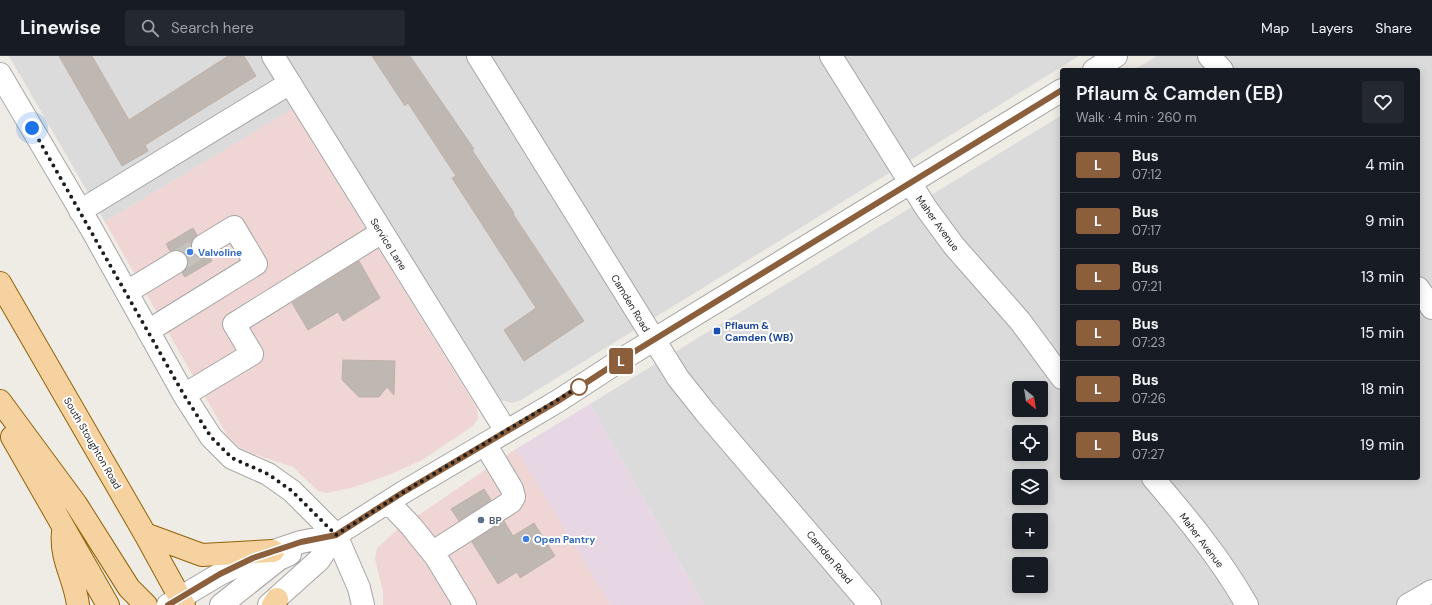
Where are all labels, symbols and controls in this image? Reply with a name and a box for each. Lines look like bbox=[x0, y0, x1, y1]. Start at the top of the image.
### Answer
search box bbox=[125, 10, 405, 46]
text: Linewise bbox=[20, 15, 101, 40]
icon: search bbox=[139, 17, 161, 39]
text: Search here bbox=[171, 18, 254, 38]
text: Map bbox=[1261, 19, 1289, 37]
text: Layers bbox=[1311, 19, 1353, 37]
text: Share bbox=[1375, 19, 1412, 37]
text: Pflaum & Camden (EB) bbox=[1076, 81, 1283, 106]
button: heart bbox=[1362, 81, 1404, 123]
text: Walk · 4 min · 260 m bbox=[1076, 109, 1197, 126]
your location bbox=[22, 118, 42, 138]
text: Bus bbox=[1132, 146, 1159, 166]
text: 4 min bbox=[1365, 155, 1404, 175]
text: L bbox=[1094, 156, 1102, 174]
text: 07:12 bbox=[1132, 166, 1162, 183]
street label: Maher Avenue bbox=[913, 193, 962, 254]
text: Bus bbox=[1132, 202, 1159, 222]
text: 9 min bbox=[1365, 211, 1404, 231]
text: L bbox=[1094, 212, 1102, 230]
street label: Service Lane bbox=[367, 216, 410, 273]
text: 07:17 bbox=[1132, 222, 1161, 239]
place label: Valvoline bbox=[198, 246, 242, 259]
marker: Valvoline bbox=[185, 247, 195, 257]
text: Bus bbox=[1132, 258, 1159, 278]
text: 13 min bbox=[1361, 267, 1404, 287]
text: L bbox=[1094, 268, 1102, 286]
street label: Camden Road bbox=[608, 272, 653, 335]
text: 07:21 bbox=[1132, 278, 1162, 295]
text: Bus bbox=[1132, 314, 1159, 334]
place label: Pflaum & Camden (WB) bbox=[725, 319, 793, 344]
text: 15 min bbox=[1361, 323, 1404, 343]
text: L bbox=[1094, 324, 1102, 342]
marker: Pflaum & Camden (WB) bbox=[712, 326, 722, 336]
text: 07:23 bbox=[1132, 334, 1165, 351]
line badge: L bbox=[608, 348, 634, 374]
text: L bbox=[617, 352, 625, 370]
text: Bus bbox=[1132, 370, 1159, 390]
unlabelled marker bbox=[570, 378, 588, 396]
text: 18 min bbox=[1361, 379, 1404, 399]
text: L bbox=[1094, 380, 1102, 398]
north arrow bbox=[1012, 381, 1048, 417]
map controls bbox=[1012, 381, 1048, 593]
text: 07:26 bbox=[1132, 390, 1166, 407]
street label: South Stoughton Road bbox=[61, 395, 124, 491]
button: locate bbox=[1012, 425, 1048, 461]
text: Bus bbox=[1132, 426, 1159, 446]
text: 19 min bbox=[1360, 435, 1404, 455]
text: L bbox=[1094, 436, 1102, 454]
text: 07:27 bbox=[1132, 446, 1165, 463]
button: layers bbox=[1012, 469, 1048, 505]
street label: Maher Avenue bbox=[1177, 510, 1227, 571]
button: + bbox=[1012, 513, 1048, 549]
place label: BP bbox=[489, 514, 502, 527]
marker: BP bbox=[476, 515, 486, 525]
street label: Camden Road bbox=[804, 528, 856, 586]
place label: Open Pantry bbox=[534, 533, 595, 546]
marker: Open Pantry bbox=[521, 534, 531, 544]
button: − bbox=[1012, 557, 1048, 593]

